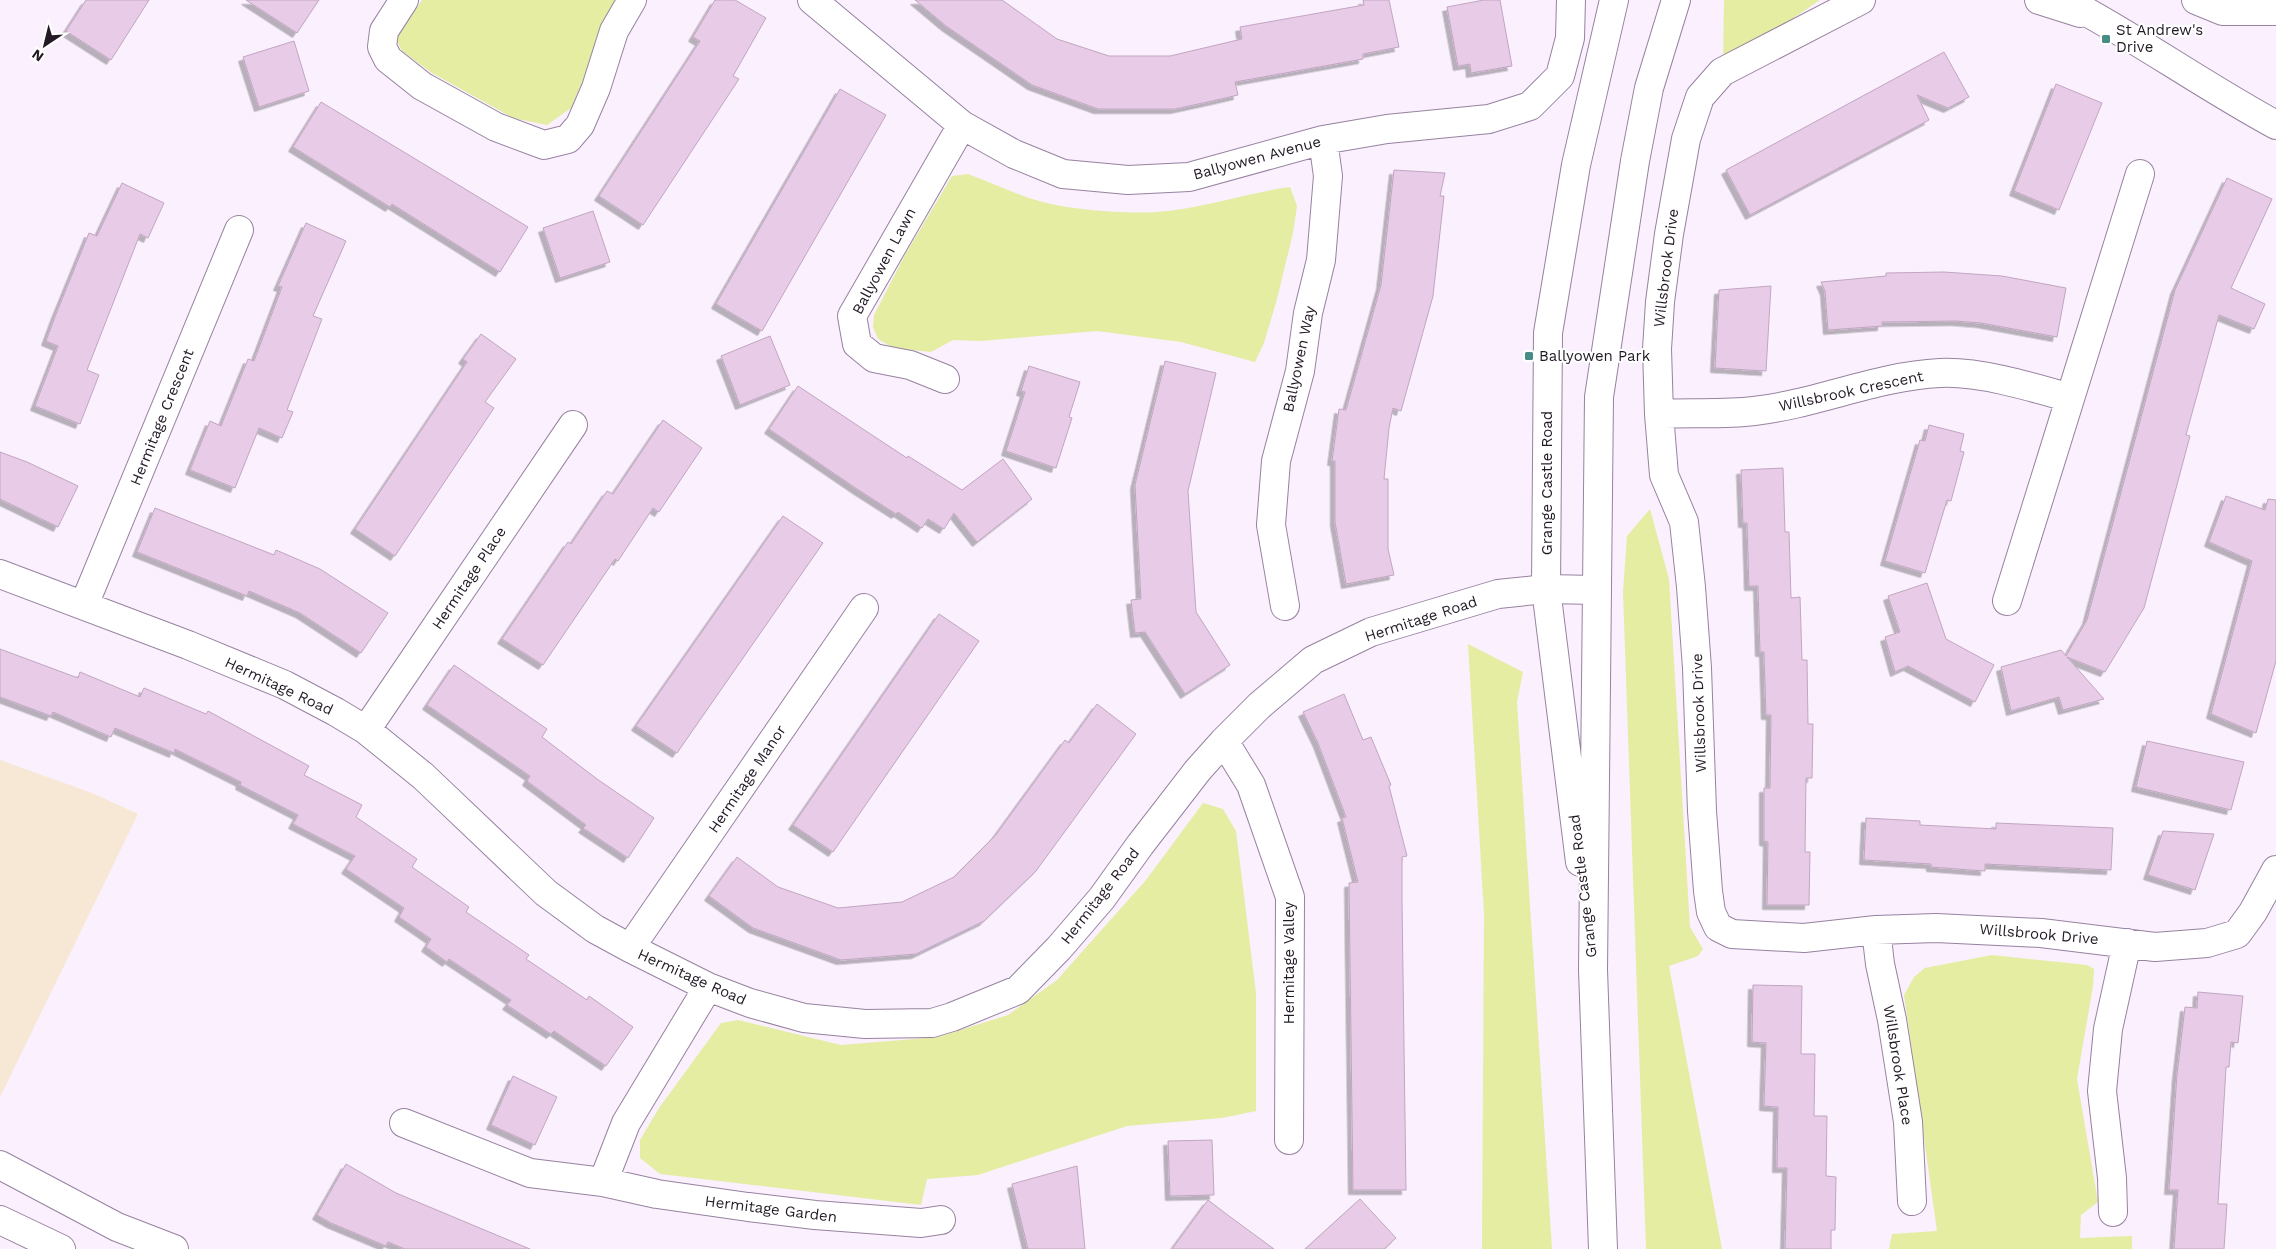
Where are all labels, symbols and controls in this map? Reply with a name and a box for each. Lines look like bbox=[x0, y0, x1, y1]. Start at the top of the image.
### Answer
north arrow bbox=[20, 20, 70, 70]
place label: St Andrew's Drive bbox=[2116, 21, 2203, 56]
marker: St Andrew's Drive bbox=[2100, 33, 2112, 45]
text: N bbox=[29, 46, 46, 65]
street label: Ballyowen Avenue bbox=[1191, 132, 1323, 184]
street label: Ballyowen Lawn bbox=[848, 205, 920, 317]
street label: Willsbrook Drive bbox=[1650, 208, 1682, 328]
street label: Ballyowen Way bbox=[1279, 304, 1319, 414]
street label: Hermitage Crescent bbox=[126, 345, 198, 488]
place label: Ballyowen Park bbox=[1539, 347, 1651, 365]
marker: Ballyowen Park bbox=[1523, 350, 1535, 362]
street label: Willsbrook Crescent bbox=[1777, 367, 1926, 415]
street label: Grange Castle Road bbox=[1538, 411, 1556, 555]
street label: Hermitage Place bbox=[428, 523, 510, 633]
street label: Hermitage Road bbox=[1363, 592, 1479, 646]
street label: Hermitage Road bbox=[222, 653, 336, 719]
street label: Willsbrook Drive bbox=[1688, 653, 1710, 773]
street label: Hermitage Manor bbox=[704, 722, 790, 836]
street label: Grange Castle Road bbox=[1565, 813, 1601, 959]
street label: Hermitage Road bbox=[1057, 844, 1143, 948]
street label: Hermitage Valley bbox=[1280, 901, 1298, 1024]
street label: Willsbrook Drive bbox=[1979, 920, 2099, 948]
street label: Hermitage Road bbox=[635, 945, 749, 1009]
street label: Willsbrook Place bbox=[1880, 1004, 1916, 1126]
street label: Hermitage Garden bbox=[704, 1192, 838, 1226]

